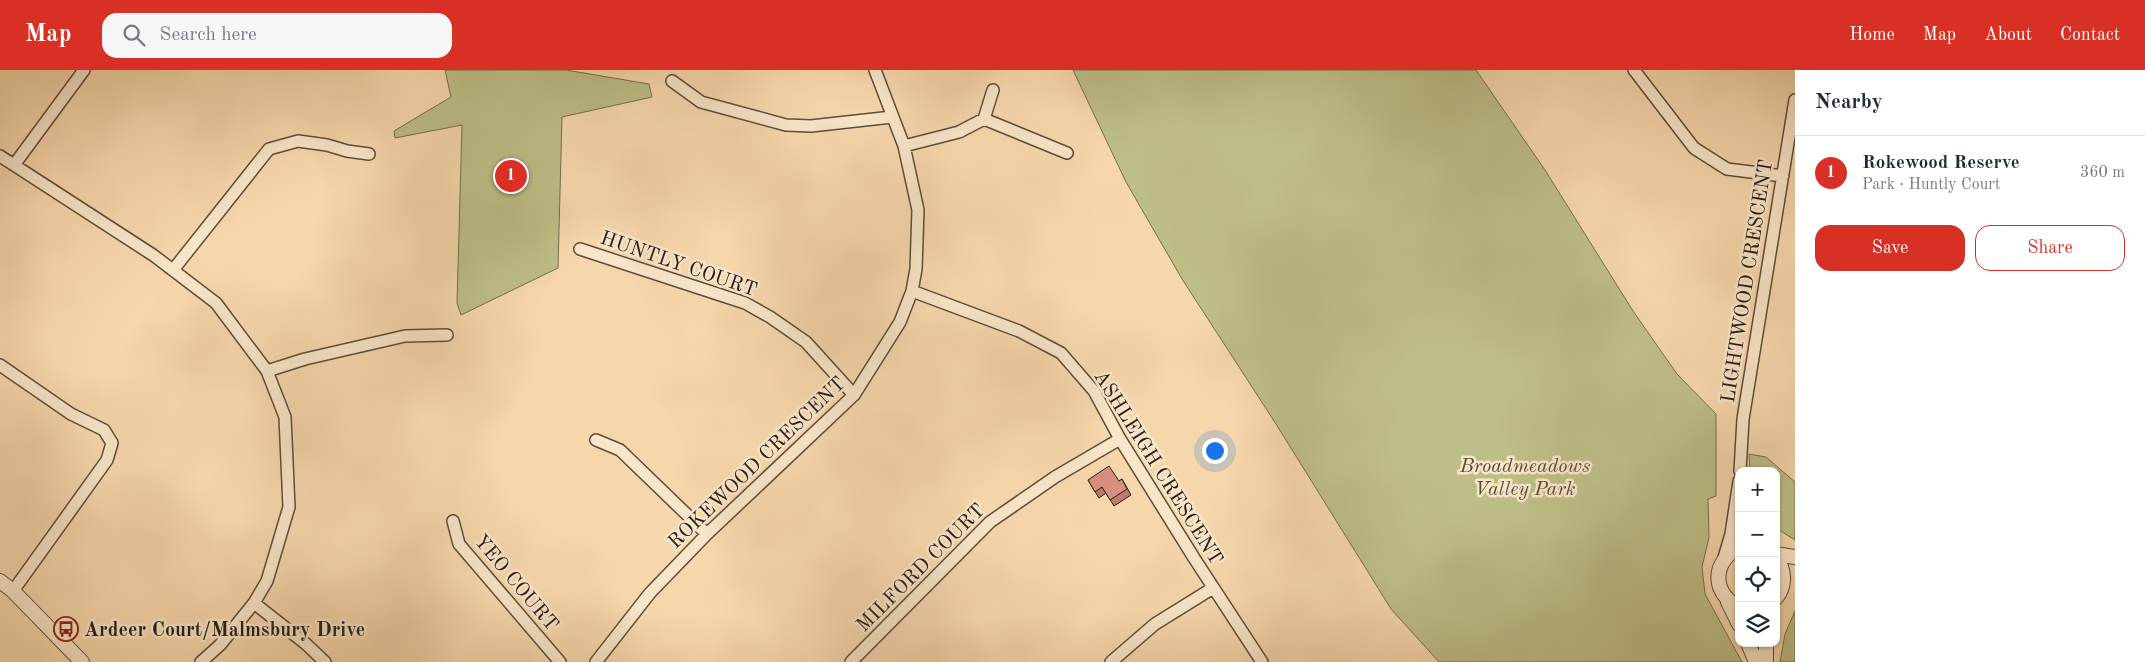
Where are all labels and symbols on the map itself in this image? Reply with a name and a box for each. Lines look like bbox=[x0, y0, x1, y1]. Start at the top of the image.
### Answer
pin: 1 bbox=[495, 157, 527, 195]
street label: LIGHTWOOD CRESCENT bbox=[1719, 158, 1777, 404]
street label: HUNTLY COURT bbox=[597, 229, 759, 301]
street label: ASHLEIGH CRESCENT bbox=[1089, 367, 1225, 569]
street label: ROKEWOOD CRESCENT bbox=[665, 374, 850, 553]
your location bbox=[1202, 438, 1228, 464]
park label: Broadmeadows Valley Park bbox=[1459, 457, 1590, 500]
street label: MILFORD COURT bbox=[853, 500, 989, 636]
street label: YEO COURT bbox=[470, 531, 561, 635]
bus stop icon: Ardeer Court/Malmsbury Drive bbox=[53, 616, 79, 642]
place label: Ardeer Court/Malmsbury Drive bbox=[84, 621, 365, 641]

